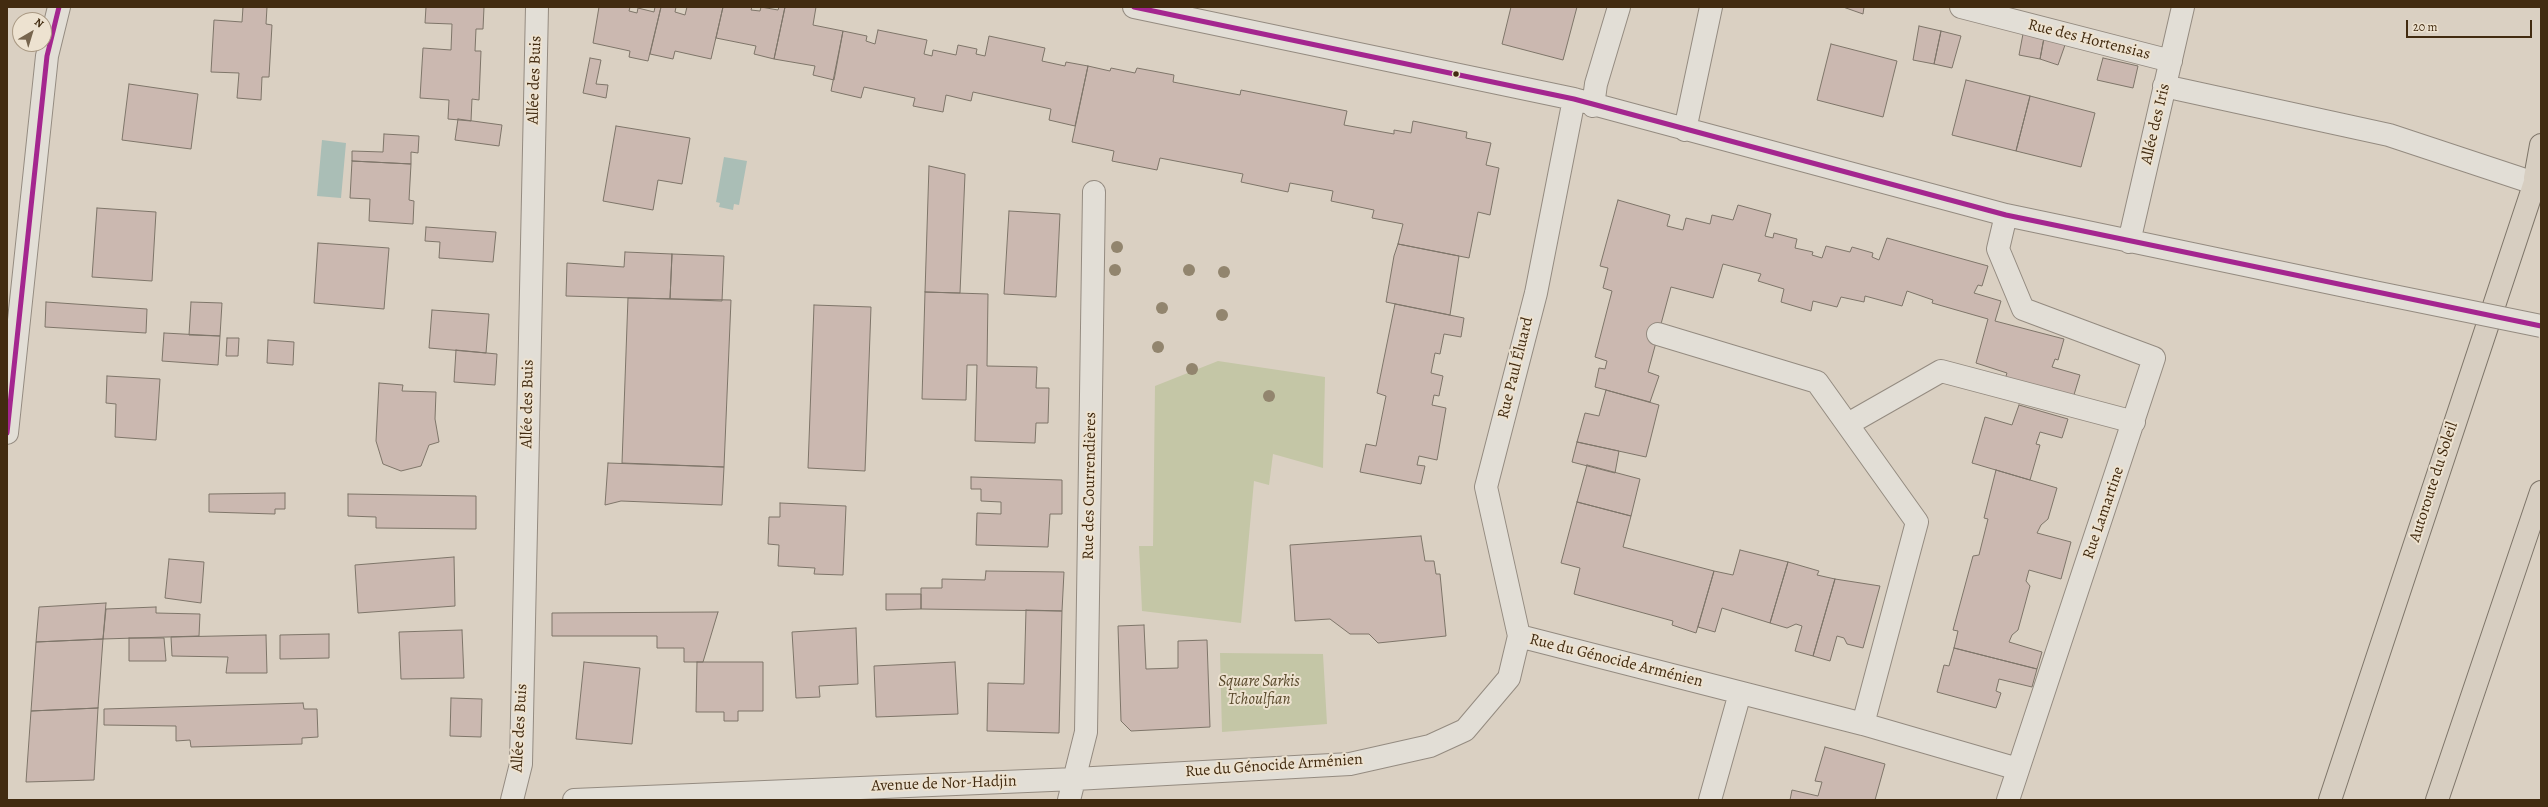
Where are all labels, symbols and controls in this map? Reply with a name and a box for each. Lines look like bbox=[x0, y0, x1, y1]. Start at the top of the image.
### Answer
north arrow bbox=[12, 12, 52, 52]
scale bar bbox=[2408, 12, 2534, 38]
text: N bbox=[31, 15, 47, 31]
street label: Rue des Hortensias bbox=[2026, 16, 2152, 64]
text: 20 m bbox=[2413, 19, 2437, 35]
street label: Allée des Buis bbox=[524, 35, 546, 125]
unlabelled marker bbox=[1451, 69, 1461, 79]
street label: Allée des Iris bbox=[2137, 82, 2175, 166]
street label: Rue Paul Éluard bbox=[1494, 315, 1538, 421]
street label: Allée des Buis bbox=[518, 359, 538, 449]
street label: Rue des Courrendières bbox=[1079, 412, 1101, 560]
street label: Autoroute du Soleil bbox=[2406, 420, 2462, 544]
street label: Rue Lamartine bbox=[2079, 464, 2129, 562]
street label: Rue du Génocide Arménien bbox=[1527, 630, 1705, 692]
park label: Square Sarkis Tchoulfian bbox=[1218, 672, 1300, 710]
street label: Allée des Buis bbox=[508, 683, 532, 773]
street label: Rue du Génocide Arménien bbox=[1185, 750, 1363, 782]
street label: Avenue de Nor-Hadjin bbox=[871, 772, 1017, 796]

